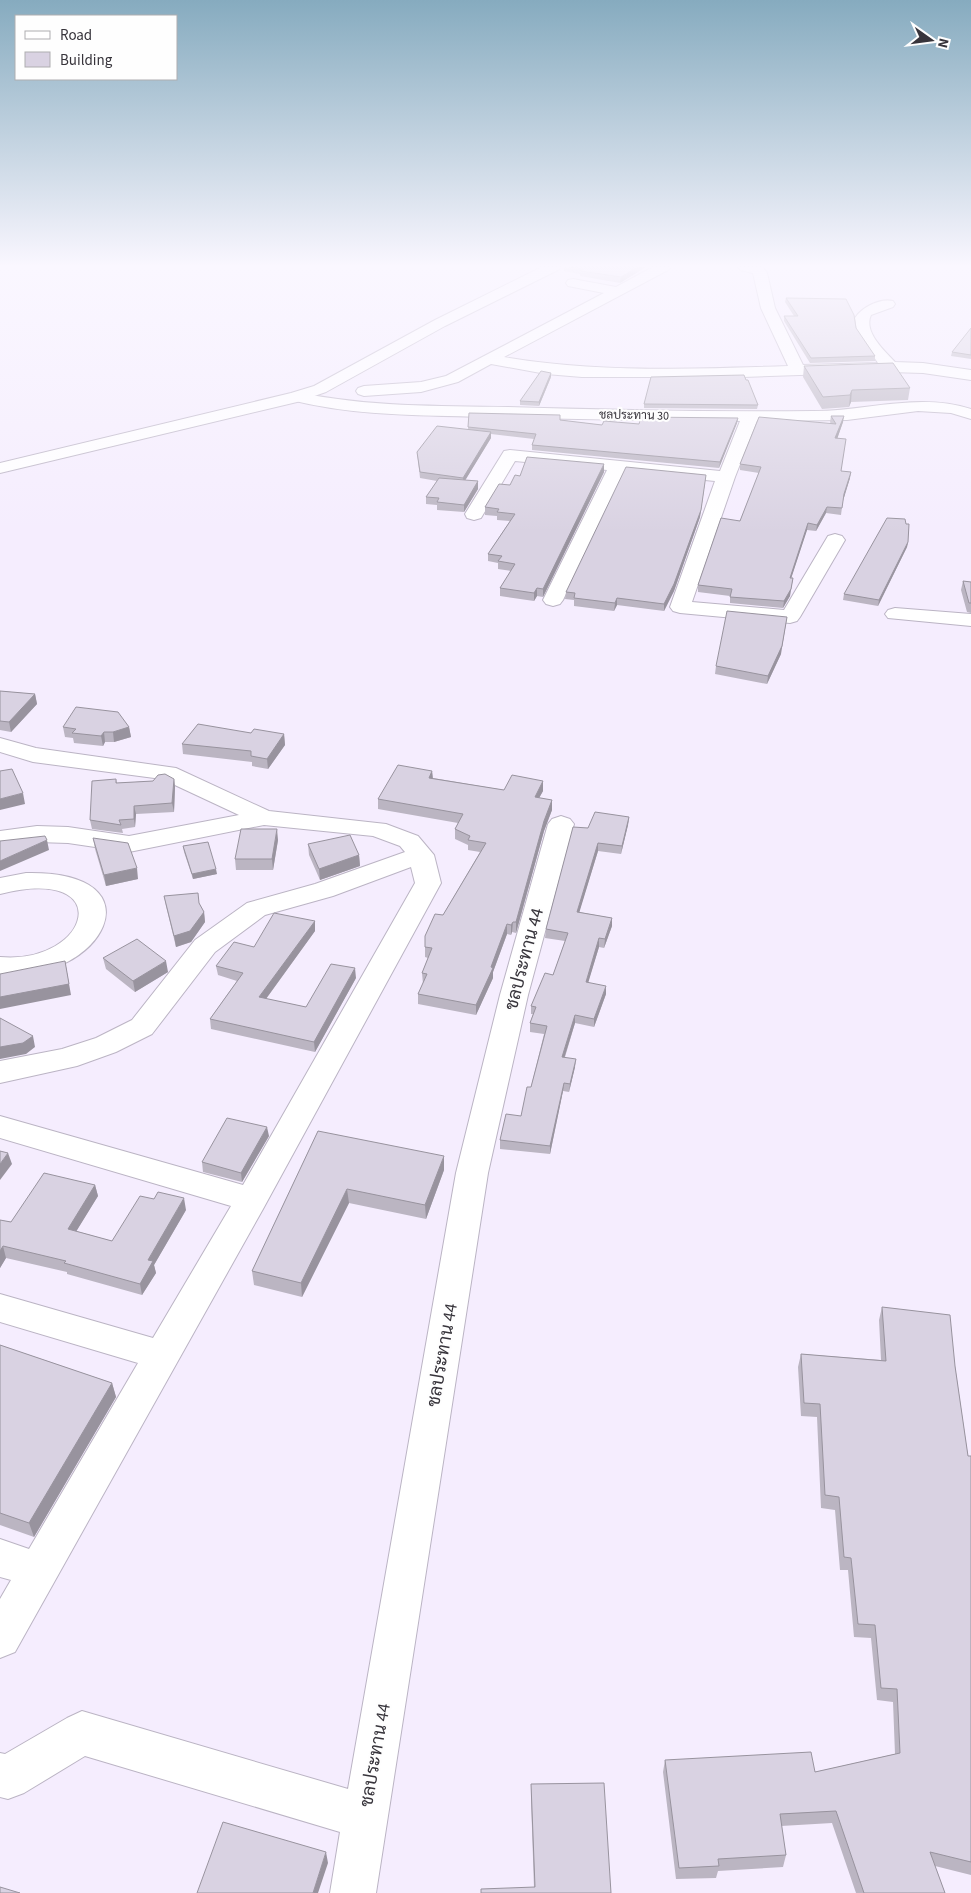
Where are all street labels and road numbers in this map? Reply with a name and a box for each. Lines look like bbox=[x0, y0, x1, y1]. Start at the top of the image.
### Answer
street label: ชลประทาน 30 bbox=[599, 406, 669, 425]
street label: ชลประทาน 44 bbox=[499, 905, 550, 1013]
street label: ชลประทาน 44 bbox=[421, 1301, 464, 1409]
street label: ชลประทาน 44 bbox=[354, 1701, 397, 1809]

